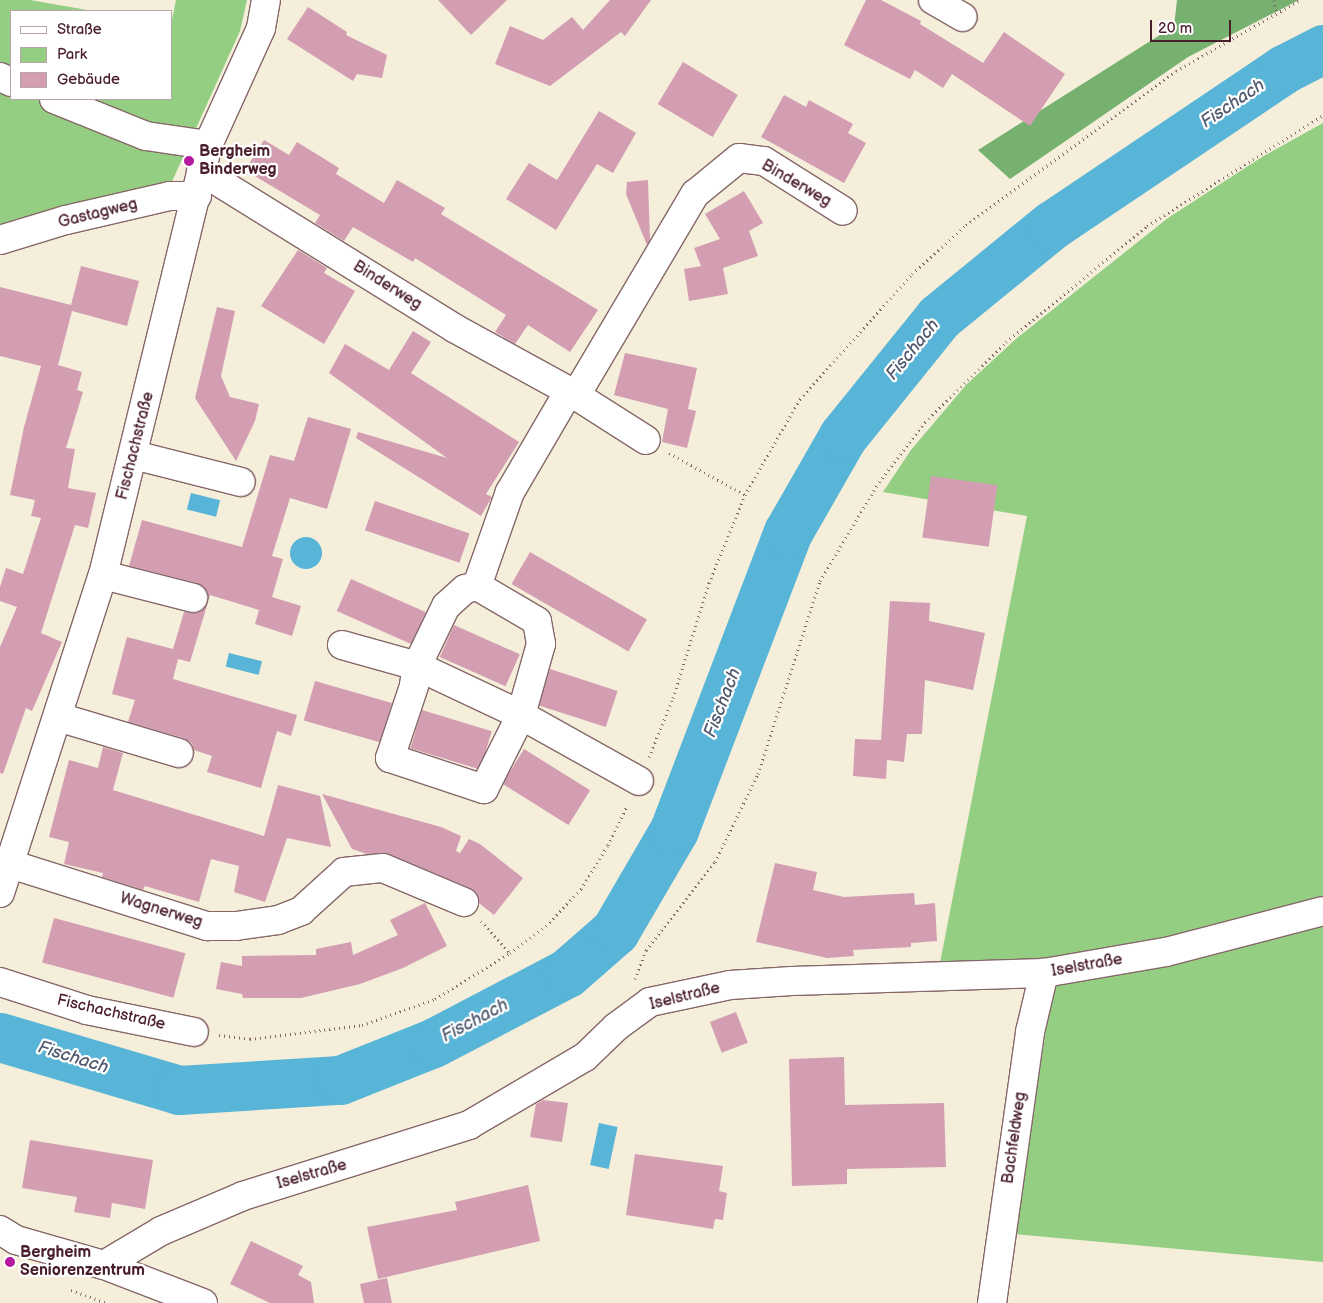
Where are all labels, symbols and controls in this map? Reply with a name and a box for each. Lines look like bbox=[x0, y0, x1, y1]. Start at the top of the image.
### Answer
legend bbox=[10, 10, 172, 100]
scale bar bbox=[1153, 10, 1234, 42]
text: 20 m bbox=[1158, 19, 1192, 38]
text: Straße bbox=[57, 20, 102, 39]
text: Park bbox=[57, 45, 87, 64]
text: Gebäude bbox=[57, 70, 120, 89]
water label: Fischach bbox=[1197, 75, 1269, 133]
place label: Bergheim Binderweg bbox=[199, 142, 277, 180]
marker: Bergheim Binderweg bbox=[183, 155, 195, 167]
street label: Binderweg bbox=[758, 156, 834, 212]
street label: Gastagweg bbox=[56, 195, 140, 233]
street label: Binderweg bbox=[349, 257, 425, 315]
water label: Fischach bbox=[882, 315, 944, 385]
street label: Fischachstraße bbox=[113, 390, 159, 502]
water label: Fischach bbox=[700, 665, 746, 741]
street label: Wagnerweg bbox=[117, 889, 205, 933]
street label: Iselstraße bbox=[1050, 950, 1124, 982]
street label: Iselstraße bbox=[648, 979, 722, 1015]
street label: Fischachstraße bbox=[55, 991, 167, 1035]
water label: Fischach bbox=[438, 994, 512, 1048]
water label: Fischach bbox=[35, 1037, 111, 1079]
street label: Bachfeldweg bbox=[999, 1091, 1031, 1185]
street label: Iselstraße bbox=[275, 1156, 349, 1194]
place label: Bergheim Seniorenzentrum bbox=[20, 1243, 145, 1281]
marker: Bergheim Seniorenzentrum bbox=[4, 1256, 16, 1268]

